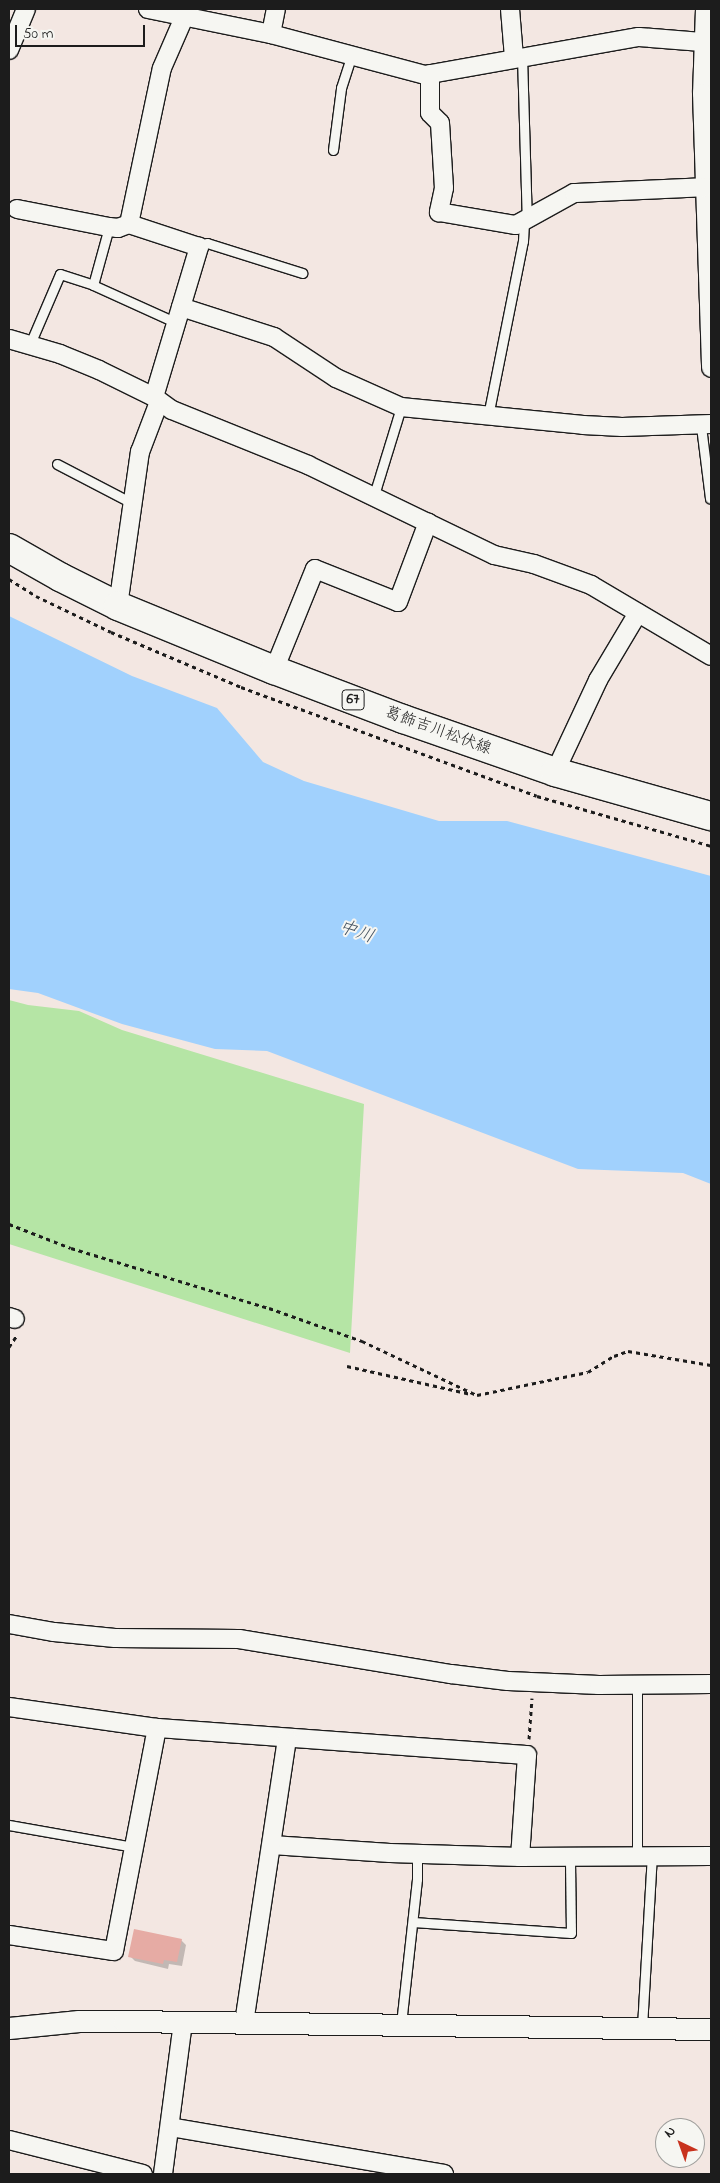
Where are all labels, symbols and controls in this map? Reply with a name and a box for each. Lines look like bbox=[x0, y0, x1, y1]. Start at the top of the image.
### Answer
scale bar bbox=[18, 15, 148, 47]
text: 50 m bbox=[23, 23, 53, 45]
road number: 67 bbox=[340, 688, 366, 712]
street label: 葛飾吉川松伏線 bbox=[382, 703, 494, 759]
water label: 中川 bbox=[335, 917, 377, 949]
north arrow bbox=[655, 2118, 705, 2168]
text: N bbox=[660, 2121, 681, 2143]

